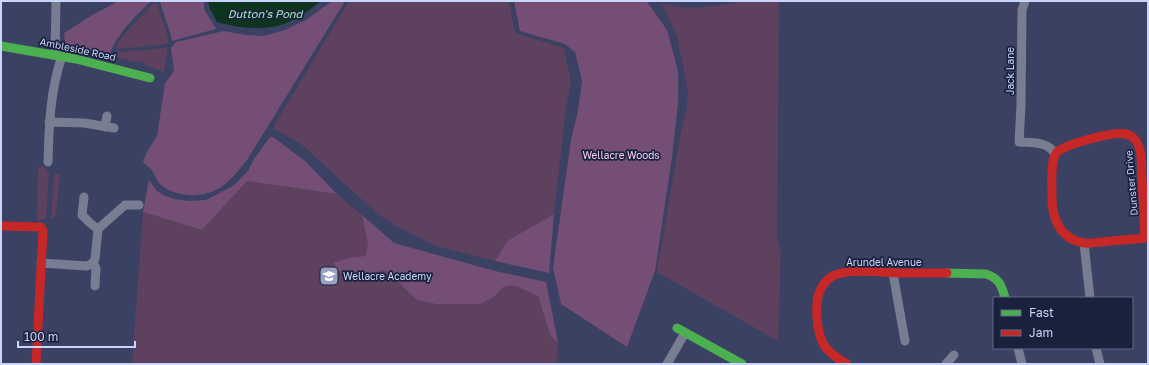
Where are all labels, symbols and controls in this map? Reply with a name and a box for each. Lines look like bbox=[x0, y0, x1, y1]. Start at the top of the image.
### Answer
water label: Dutton's Pond bbox=[228, 7, 303, 20]
street label: Ambleside Road bbox=[39, 35, 117, 63]
street label: Jack Lane bbox=[1004, 47, 1016, 95]
park label: Wellacre Woods bbox=[582, 149, 660, 161]
street label: Dunster Drive bbox=[1122, 150, 1140, 216]
street label: Arundel Avenue bbox=[846, 256, 922, 268]
school or university icon: Wellacre Academy bbox=[318, 265, 340, 287]
place label: Wellacre Academy bbox=[343, 270, 432, 282]
legend bbox=[993, 297, 1133, 349]
text: Fast bbox=[1029, 305, 1054, 320]
scale bar bbox=[18, 323, 135, 349]
text: Jam bbox=[1029, 325, 1053, 340]
text: 100 m bbox=[24, 329, 58, 344]

